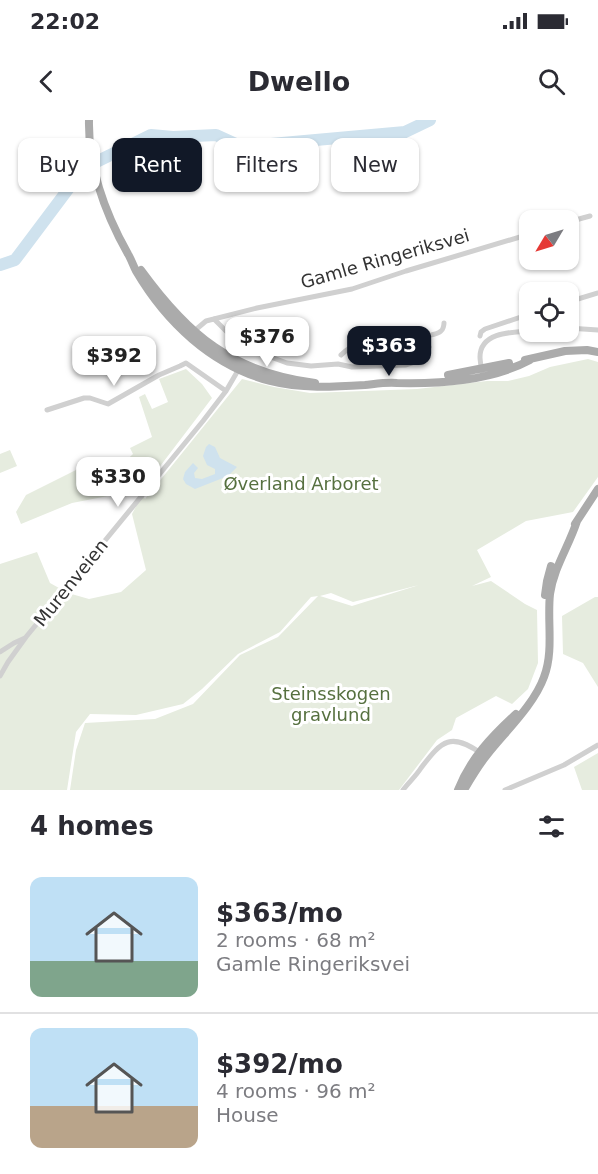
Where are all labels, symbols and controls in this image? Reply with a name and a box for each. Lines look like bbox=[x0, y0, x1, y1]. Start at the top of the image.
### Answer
text: 22:02 bbox=[30, 9, 100, 34]
icon: back bbox=[30, 65, 63, 98]
icon: search bbox=[535, 65, 568, 98]
text: Dwello bbox=[248, 66, 350, 97]
chip: Buy bbox=[18, 138, 100, 192]
chip: Rent bbox=[112, 138, 202, 192]
chip: Filters bbox=[214, 138, 319, 192]
chip: New bbox=[331, 138, 419, 192]
north arrow bbox=[519, 210, 579, 270]
map controls bbox=[519, 210, 579, 342]
street label: Gamle Ringeriksvei bbox=[298, 224, 472, 293]
button: locate bbox=[519, 282, 579, 342]
pin: $376 bbox=[231, 317, 303, 368]
text: $376 bbox=[239, 324, 295, 348]
pin: $363 bbox=[353, 326, 425, 377]
text: $363 bbox=[361, 333, 417, 357]
pin: $392 bbox=[78, 336, 150, 387]
text: $392 bbox=[86, 343, 142, 367]
pin: $330 bbox=[82, 457, 154, 508]
text: $330 bbox=[90, 464, 146, 488]
park label: Øverland Arboret bbox=[223, 473, 379, 494]
street label: Murenveien bbox=[29, 535, 112, 630]
park label: Steinsskogen gravlund bbox=[271, 683, 391, 725]
icon: filters bbox=[535, 810, 568, 843]
text: 4 homes bbox=[30, 811, 154, 841]
text: $363/mo bbox=[216, 898, 343, 928]
icon: home bbox=[78, 901, 150, 973]
text: 2 rooms · 68 m² bbox=[216, 928, 376, 952]
text: Gamle Ringeriksvei bbox=[216, 952, 410, 976]
text: $392/mo bbox=[216, 1049, 343, 1079]
icon: home bbox=[78, 1052, 150, 1124]
text: 4 rooms · 96 m² bbox=[216, 1079, 376, 1103]
text: House bbox=[216, 1103, 279, 1127]

